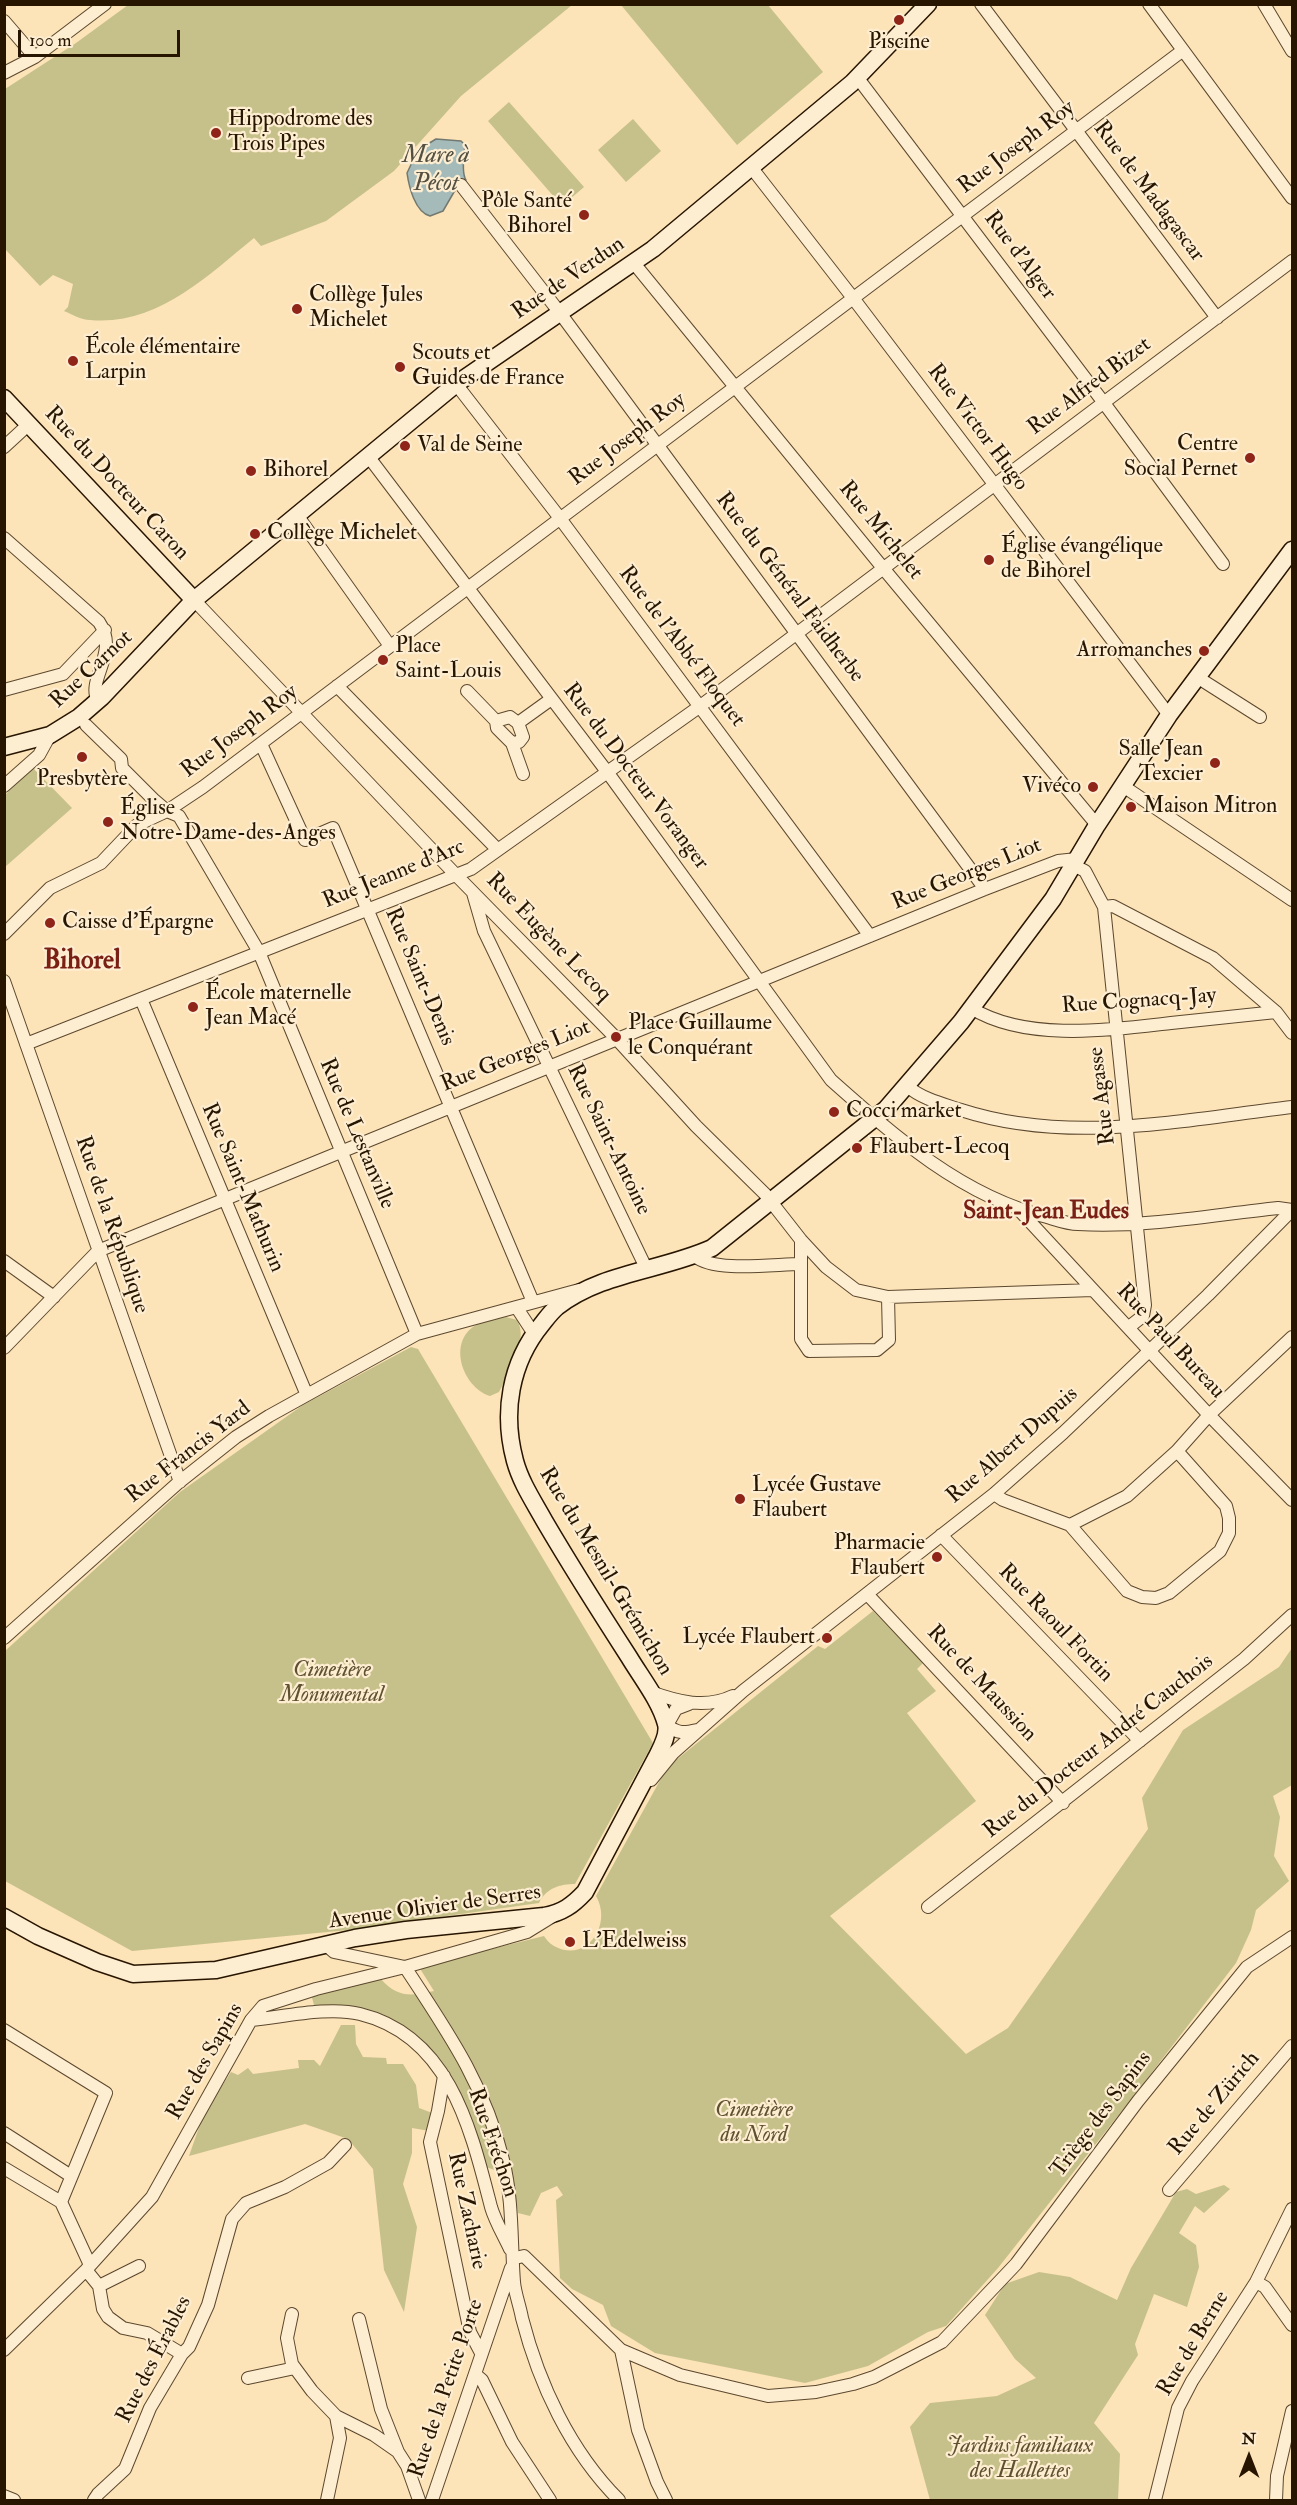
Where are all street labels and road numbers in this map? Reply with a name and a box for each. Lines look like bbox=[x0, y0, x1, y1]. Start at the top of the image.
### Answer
street label: Rue Joseph Roy bbox=[953, 96, 1081, 200]
street label: Rue de Madagascar bbox=[1087, 117, 1209, 267]
street label: Rue d'Alger bbox=[977, 206, 1061, 306]
street label: Rue de Verdun bbox=[508, 232, 630, 326]
street label: Rue Alfred Bizet bbox=[1023, 332, 1157, 442]
street label: Rue Victor Hugo bbox=[921, 359, 1033, 497]
street label: Rue Joseph Roy bbox=[564, 388, 692, 492]
street label: Rue du Docteur Caron bbox=[38, 402, 194, 566]
street label: Rue Michelet bbox=[832, 476, 928, 586]
street label: Rue du Général Faidherbe bbox=[709, 488, 869, 688]
street label: Rue de l'Abbé Floquet bbox=[612, 561, 750, 733]
street label: Rue Carnot bbox=[45, 625, 139, 715]
street label: Rue du Docteur Voranger bbox=[556, 679, 714, 875]
street label: Rue Joseph Roy bbox=[176, 680, 304, 784]
street label: Rue Georges Liot bbox=[888, 833, 1046, 917]
street label: Rue Jeanne d'Arc bbox=[319, 835, 469, 915]
street label: Rue Eugène Lecoq bbox=[480, 868, 616, 1008]
street label: Rue Saint-Denis bbox=[378, 904, 460, 1050]
street label: Rue Cognacq-Jay bbox=[1061, 983, 1217, 1021]
street label: Rue Georges Liot bbox=[437, 1015, 595, 1099]
street label: Rue Agasse bbox=[1084, 1045, 1122, 1147]
street label: Rue de Lestanville bbox=[312, 1055, 400, 1213]
street label: Rue Saint-Antoine bbox=[560, 1060, 656, 1220]
street label: Rue Saint-Mathurin bbox=[194, 1100, 290, 1276]
street label: Rue de la République bbox=[68, 1133, 154, 1317]
street label: Rue Paul Bureau bbox=[1110, 1279, 1230, 1405]
street label: Rue Albert Dupuis bbox=[942, 1382, 1084, 1510]
street label: Rue Francis Yard bbox=[122, 1396, 256, 1510]
street label: Rue du Mesnil-Grémichon bbox=[532, 1463, 678, 1681]
street label: Rue Raoul Fortin bbox=[992, 1559, 1118, 1689]
street label: Rue de Maussion bbox=[920, 1620, 1042, 1748]
street label: Rue du Docteur André Cauchois bbox=[979, 1649, 1219, 1845]
street label: Avenue Olivier de Serres bbox=[327, 1880, 543, 1936]
street label: Rue des Sapins bbox=[162, 1999, 250, 2125]
street label: Triège des Sapins bbox=[1046, 2047, 1158, 2183]
street label: Rue de Zürich bbox=[1164, 2047, 1266, 2161]
street label: Rue Fréchon bbox=[461, 2085, 523, 2201]
street label: Rue Zacharie bbox=[441, 2150, 491, 2272]
street label: Rue de Berne bbox=[1152, 2287, 1236, 2401]
street label: Rue des Érables bbox=[112, 2292, 198, 2428]
street label: Rue de la Petite Porte bbox=[404, 2296, 490, 2482]

